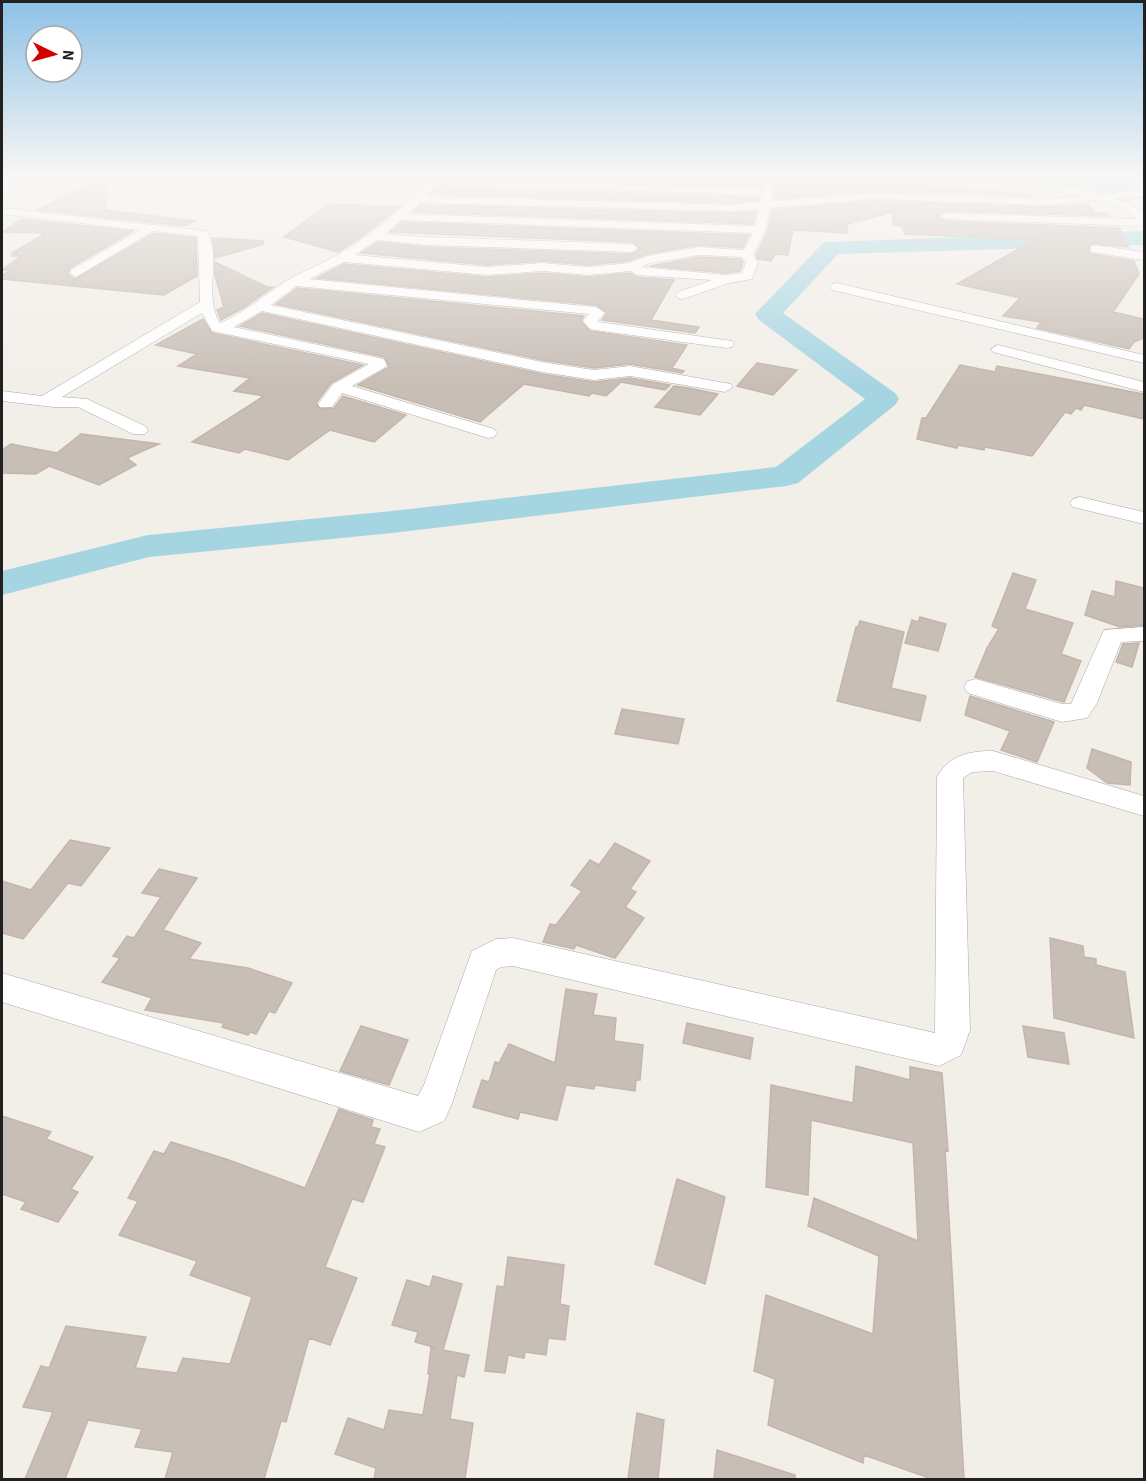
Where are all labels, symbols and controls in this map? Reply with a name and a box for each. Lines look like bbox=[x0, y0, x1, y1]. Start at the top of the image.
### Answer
north arrow bbox=[24, 24, 84, 84]
text: N bbox=[57, 49, 79, 61]

